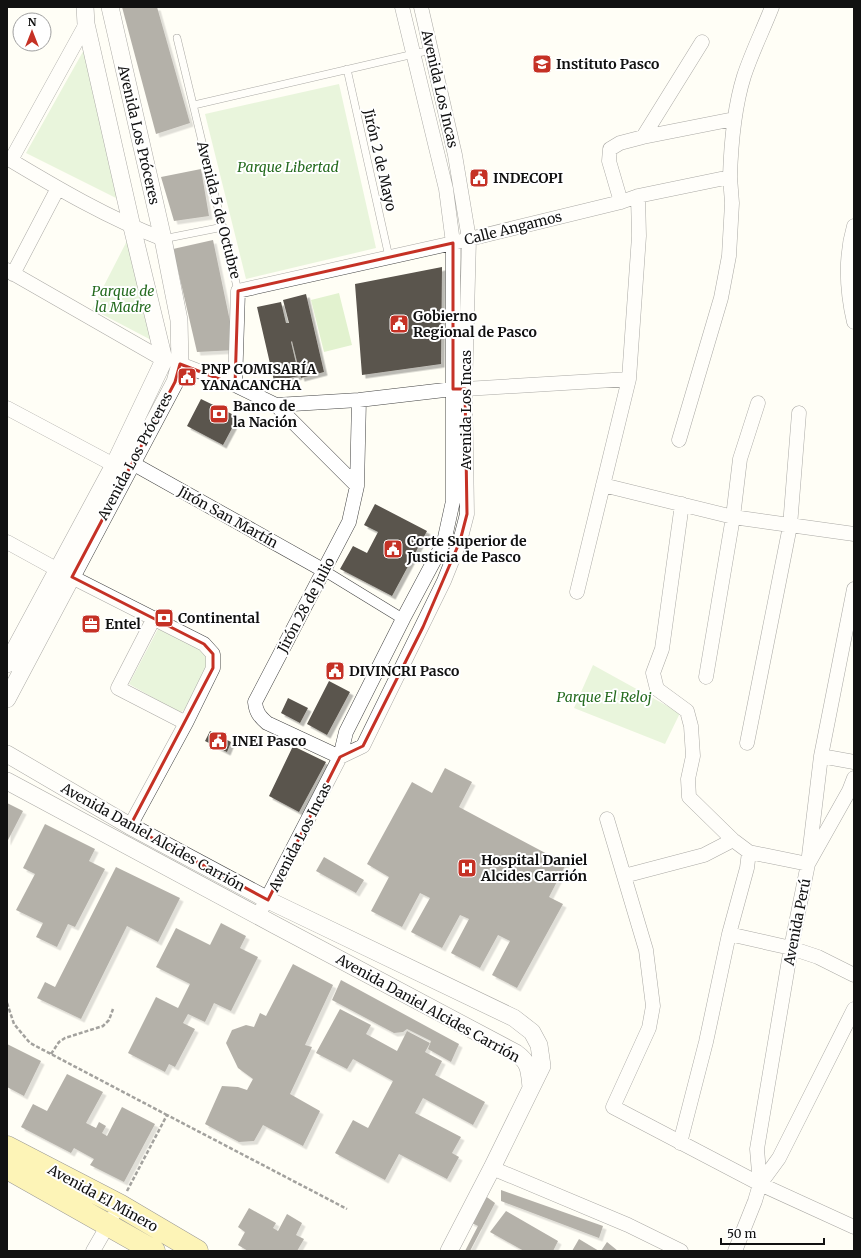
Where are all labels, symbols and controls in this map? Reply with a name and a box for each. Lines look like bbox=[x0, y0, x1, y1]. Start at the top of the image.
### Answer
north arrow bbox=[12, 12, 52, 52]
text: N bbox=[28, 15, 37, 29]
street label: Avenida Los Incas bbox=[417, 27, 462, 150]
school or university icon: Instituto Pasco bbox=[531, 53, 553, 75]
place label: Instituto Pasco bbox=[556, 55, 659, 73]
street label: Avenida Los Próceres bbox=[114, 63, 164, 207]
street label: Jirón 2 de Mayo bbox=[359, 106, 400, 213]
street label: Avenida 5 de Octubre bbox=[193, 138, 245, 281]
park label: Parque Libertad bbox=[237, 158, 339, 176]
public building icon: INDECOPI bbox=[468, 167, 490, 189]
place label: INDECOPI bbox=[493, 169, 563, 187]
street label: Calle Angamos bbox=[462, 207, 564, 249]
park label: Parque de la Madre bbox=[92, 282, 154, 316]
place label: Gobierno Regional de Pasco bbox=[413, 307, 537, 341]
public building icon: Gobierno Regional de Pasco bbox=[388, 313, 410, 335]
street label: Avenida Los Incas bbox=[457, 350, 475, 471]
place label: PNP COMISARÍA YANACANCHA bbox=[200, 360, 317, 394]
public building icon: PNP COMISARÍA YANACANCHA bbox=[176, 366, 198, 388]
street label: Avenida Los Próceres bbox=[93, 389, 176, 524]
place label: Banco de la Nación bbox=[233, 397, 298, 431]
bank icon: Banco de la Nación bbox=[208, 403, 230, 425]
street label: Jirón San Martín bbox=[174, 482, 281, 552]
place label: Corte Superior de Justicia de Pasco bbox=[406, 532, 527, 566]
public building icon: Corte Superior de Justicia de Pasco bbox=[382, 538, 404, 560]
street label: Jirón 28 de Julio bbox=[273, 554, 339, 657]
bank icon: Continental bbox=[153, 607, 175, 629]
place label: Continental bbox=[178, 609, 260, 627]
office icon: Entel bbox=[80, 613, 102, 635]
place label: Entel bbox=[105, 615, 141, 633]
public building icon: DIVINCRI Pasco bbox=[324, 660, 346, 682]
place label: DIVINCRI Pasco bbox=[349, 662, 459, 680]
park label: Parque El Reloj bbox=[556, 688, 652, 706]
public building icon: INEI Pasco bbox=[207, 730, 229, 752]
place label: INEI Pasco bbox=[232, 732, 306, 750]
street label: Avenida Daniel Alcides Carrión bbox=[57, 778, 248, 895]
street label: Avenida Los Incas bbox=[264, 779, 335, 896]
place label: Hospital Daniel Alcides Carrión bbox=[480, 851, 588, 885]
hospital icon: Hospital Daniel Alcides Carrión bbox=[456, 857, 478, 879]
street label: Avenida Perú bbox=[780, 877, 814, 968]
street label: Avenida Daniel Alcides Carrión bbox=[332, 949, 523, 1066]
street label: Avenida El Minero bbox=[44, 1160, 161, 1236]
scale bar bbox=[721, 1220, 824, 1246]
text: 50 m bbox=[727, 1226, 756, 1241]

